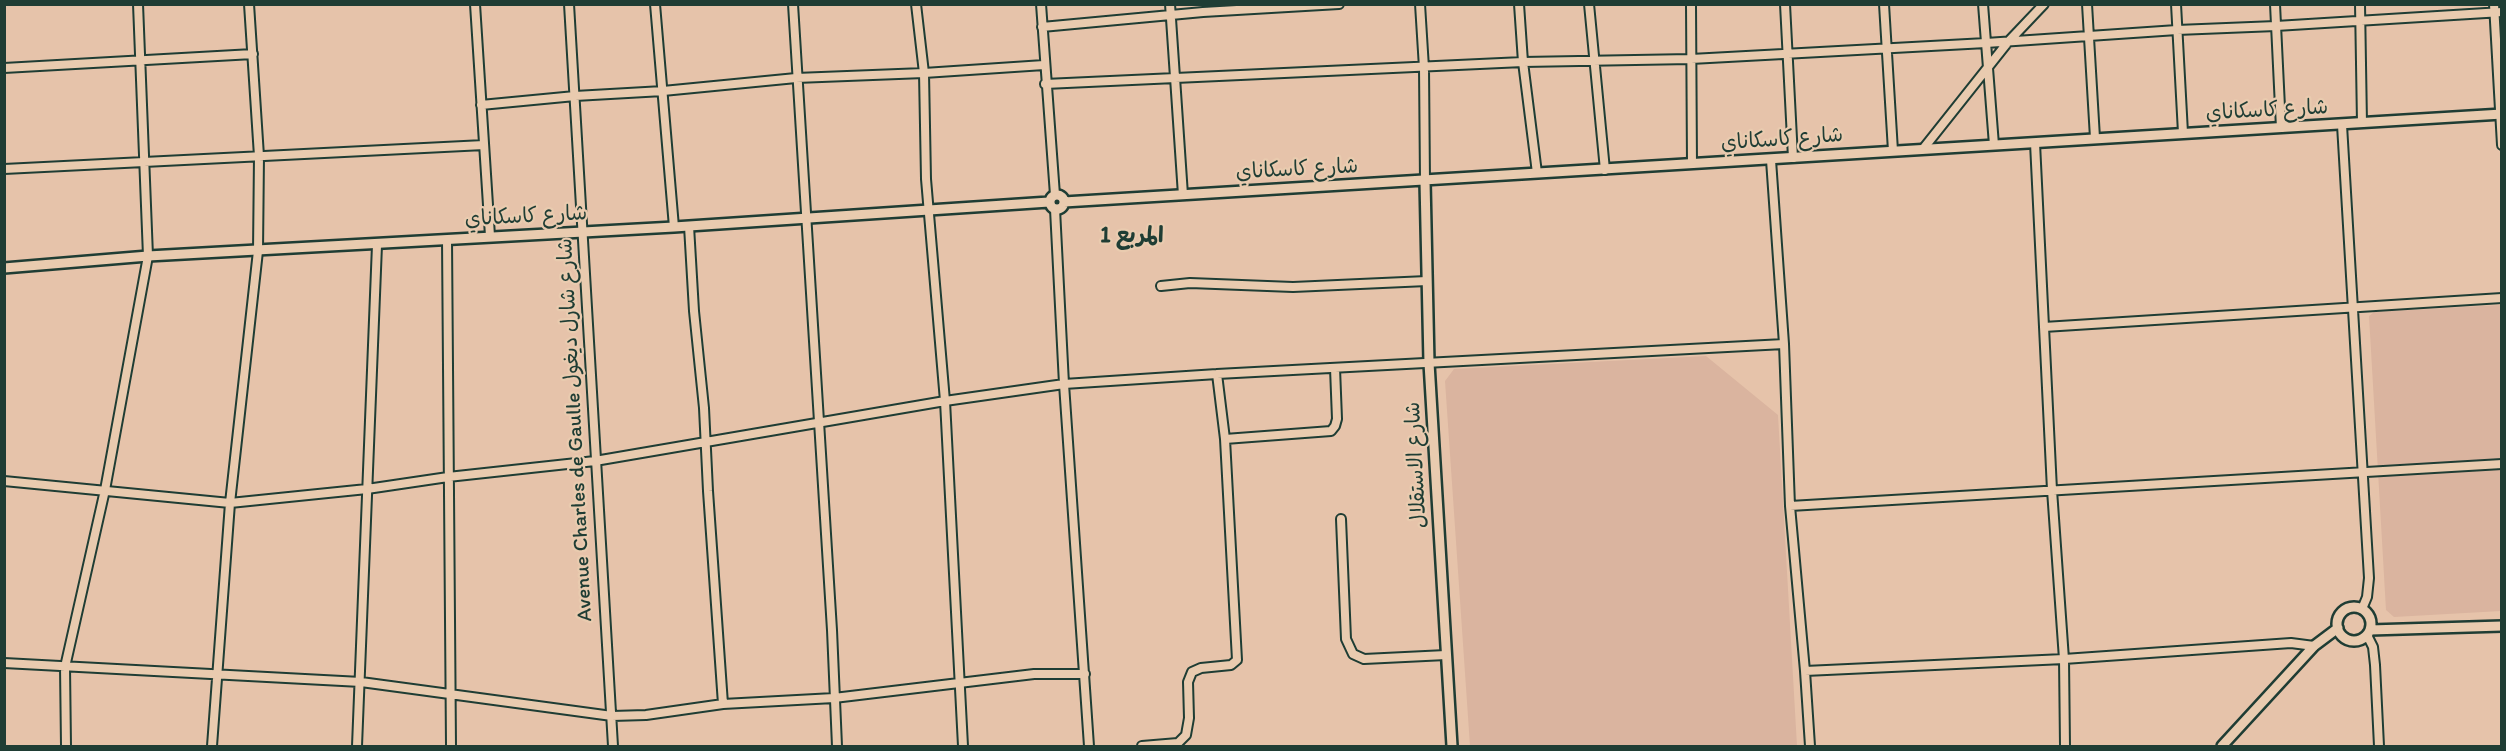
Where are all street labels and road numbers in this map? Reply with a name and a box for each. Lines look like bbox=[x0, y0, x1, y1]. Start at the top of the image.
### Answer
street label: شارع كاسكاناي bbox=[2205, 95, 2329, 127]
street label: شارع كاسكاناي bbox=[1720, 123, 1844, 157]
street label: شارع كاسكاناي bbox=[1235, 154, 1359, 186]
street label: شارع كاسكاناي bbox=[464, 201, 588, 233]
street label: Avenue Charles de Gaulle شارع شارل ديغول bbox=[553, 238, 599, 622]
street label: شارع الاستقلال bbox=[1401, 401, 1433, 529]

